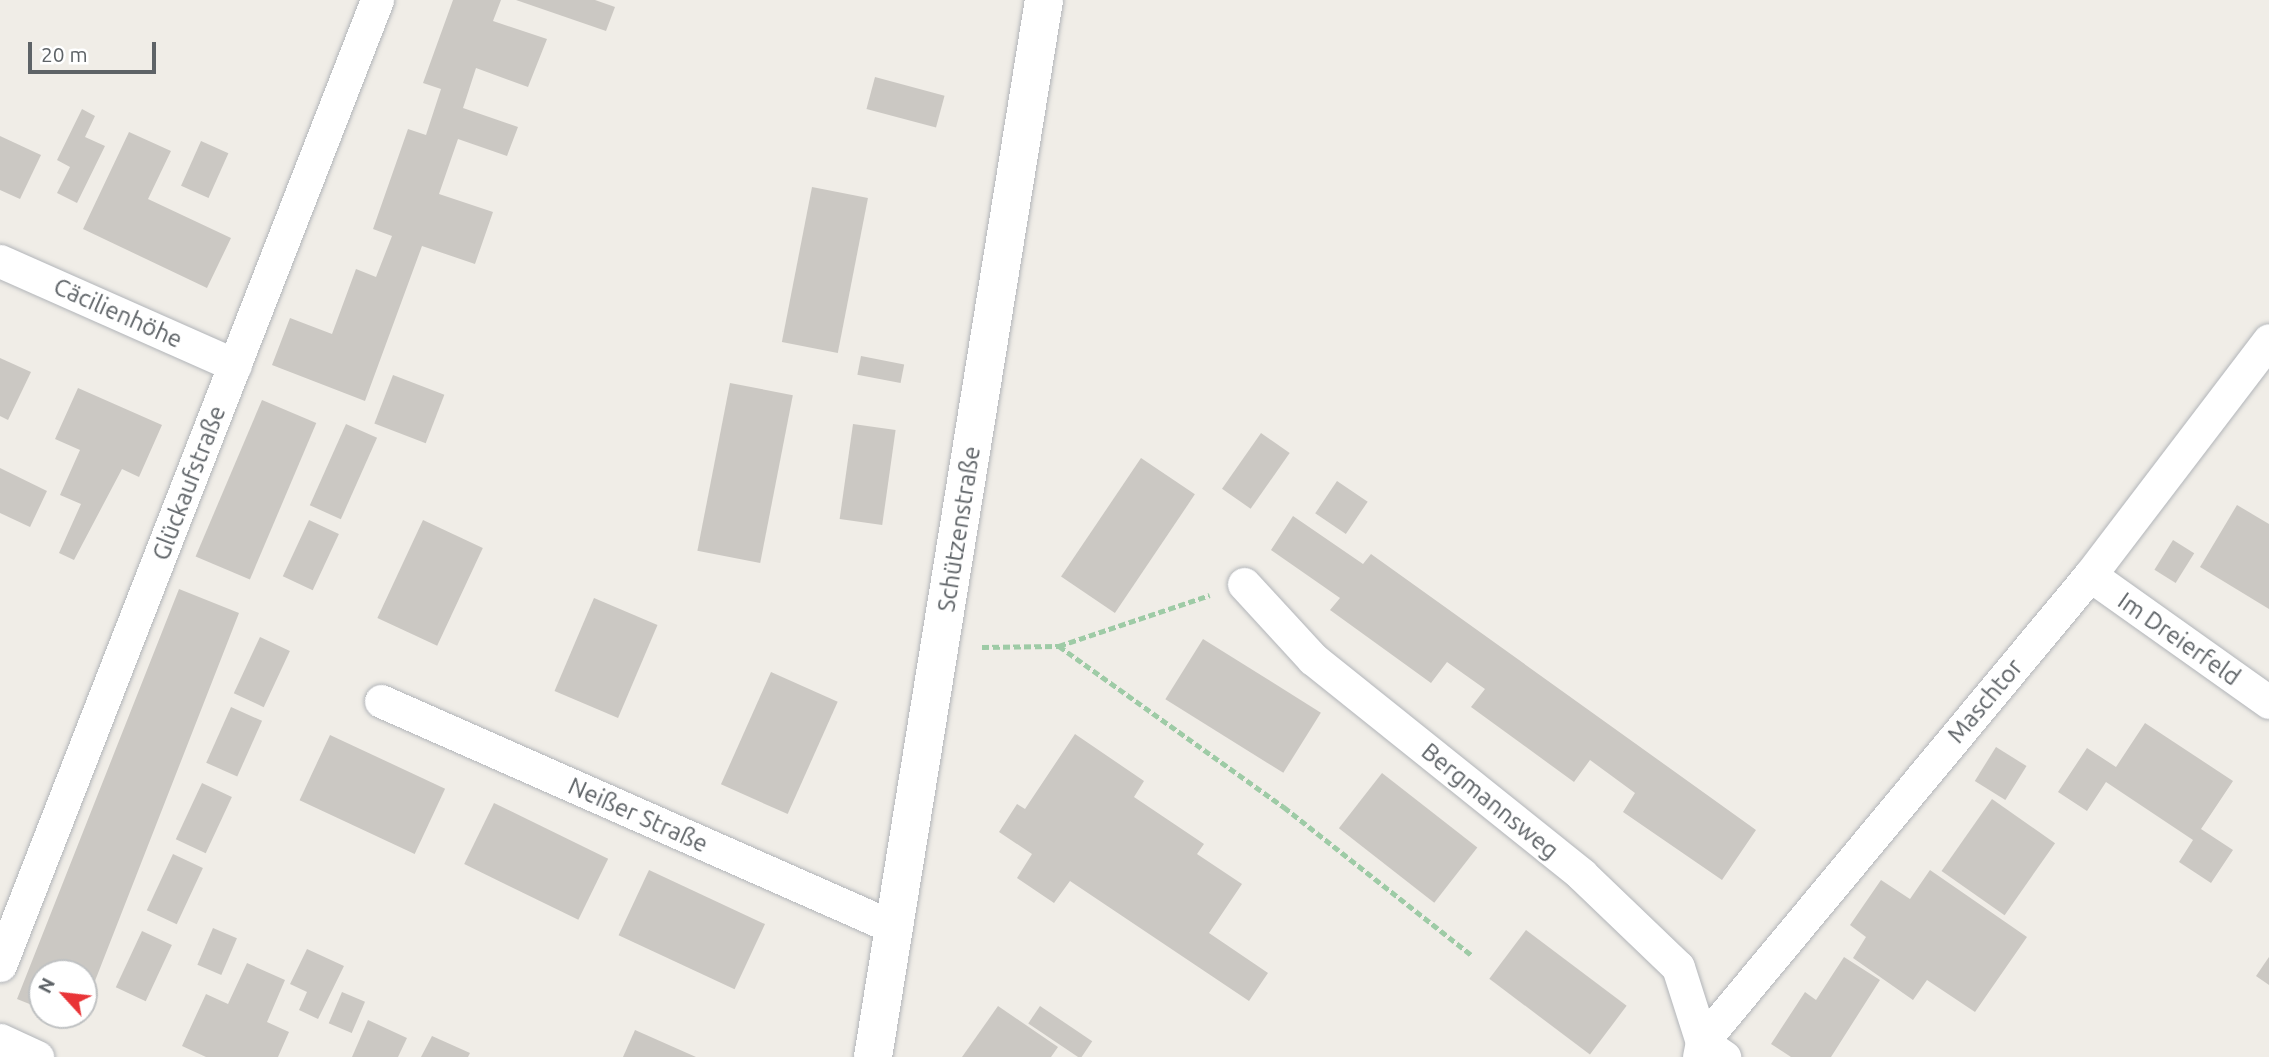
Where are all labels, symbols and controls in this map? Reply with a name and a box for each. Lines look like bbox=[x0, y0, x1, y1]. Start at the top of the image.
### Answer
scale bar bbox=[32, 28, 159, 72]
text: 20 m bbox=[41, 42, 88, 66]
street label: Cäcilienhöhe bbox=[49, 272, 187, 354]
street label: Glückaufstraße bbox=[146, 402, 232, 564]
street label: Schützenstraße bbox=[932, 444, 986, 614]
street label: Im Dreierfeld bbox=[2112, 586, 2246, 692]
street label: Maschtor bbox=[1942, 653, 2028, 749]
street label: Bergmannsweg bbox=[1416, 737, 1564, 865]
street label: Neißer Straße bbox=[564, 771, 712, 859]
north arrow bbox=[28, 959, 98, 1029]
text: N bbox=[33, 974, 59, 997]

